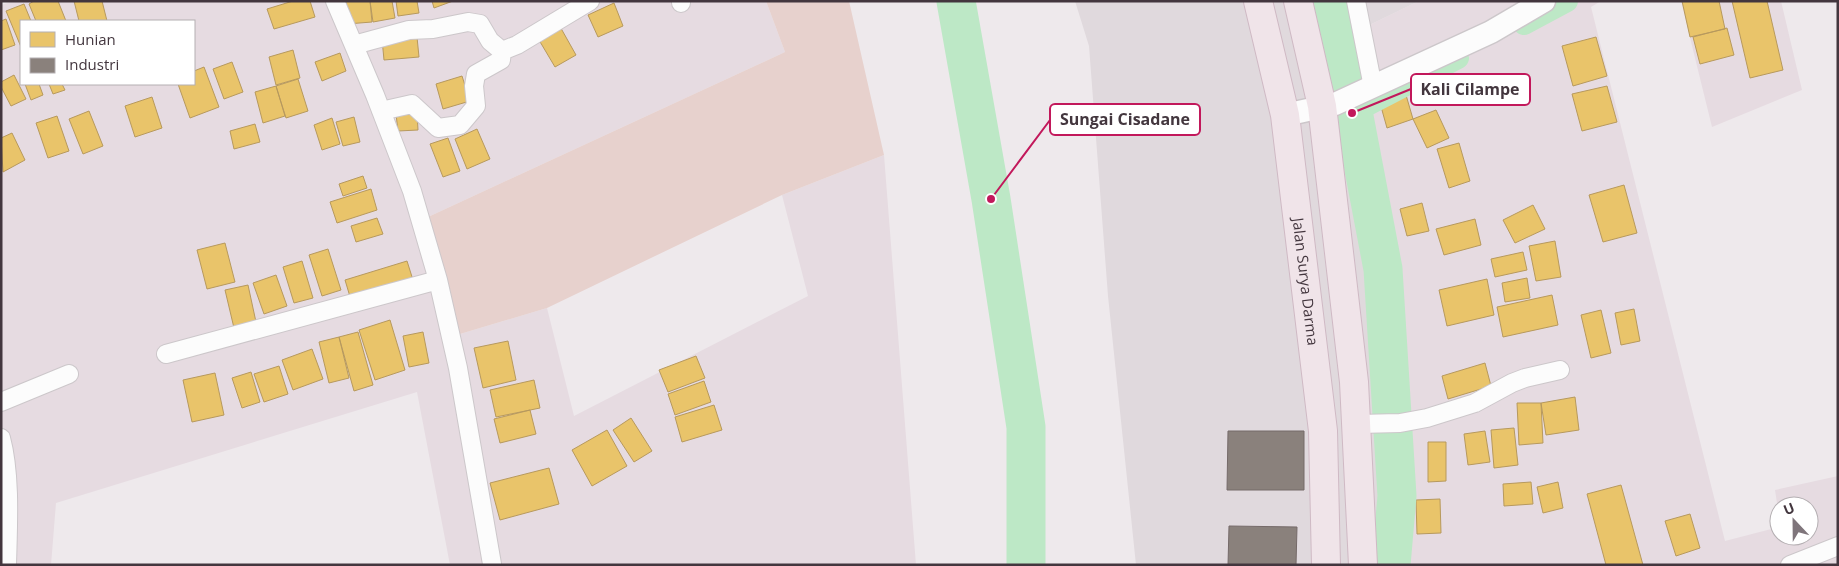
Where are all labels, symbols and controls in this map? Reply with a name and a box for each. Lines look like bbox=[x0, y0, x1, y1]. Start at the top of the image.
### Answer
legend bbox=[20, 20, 195, 85]
text: Hunian bbox=[65, 29, 116, 49]
text: Industri bbox=[65, 54, 119, 74]
callout: Kali Cilampe bbox=[1411, 74, 1530, 105]
text: Kali Cilampe bbox=[1420, 78, 1520, 100]
callout: Sungai Cisadane bbox=[1050, 104, 1200, 135]
text: Sungai Cisadane bbox=[1060, 108, 1190, 130]
street label: Jalan Surya Darma bbox=[1288, 215, 1324, 347]
north arrow bbox=[1769, 496, 1819, 546]
text: U bbox=[1780, 498, 1797, 519]

